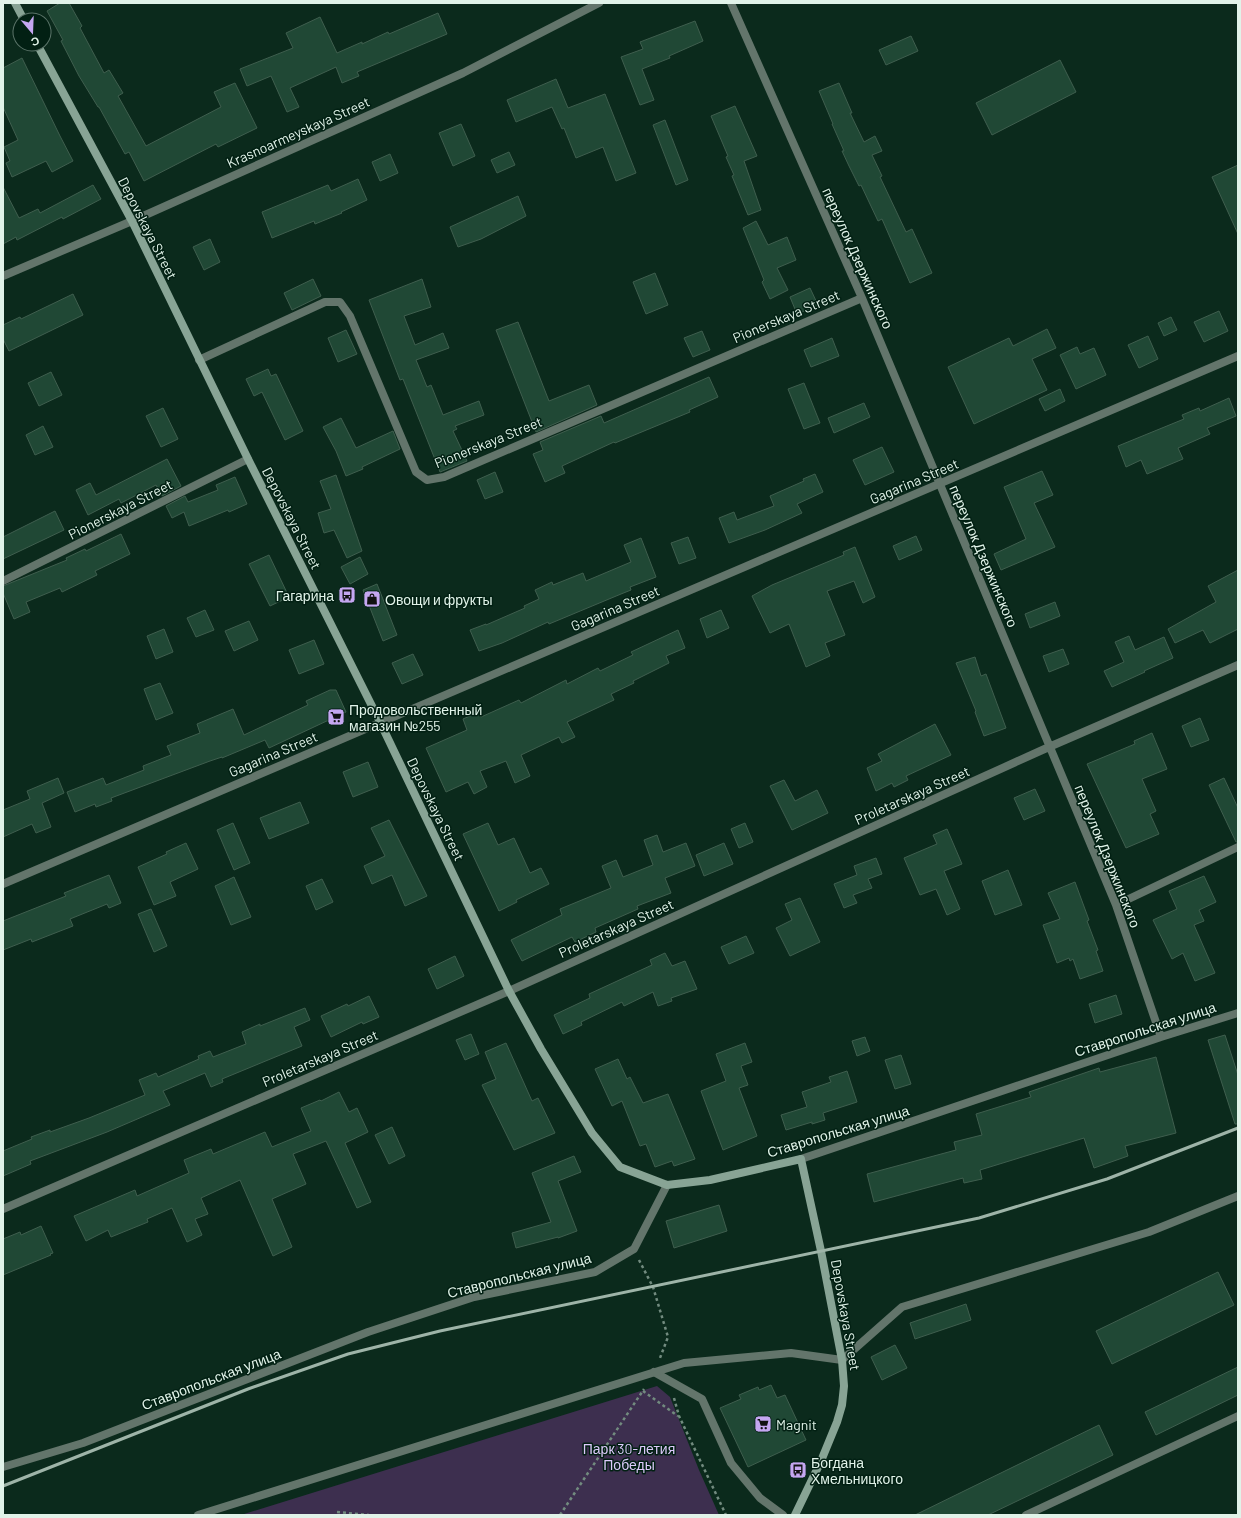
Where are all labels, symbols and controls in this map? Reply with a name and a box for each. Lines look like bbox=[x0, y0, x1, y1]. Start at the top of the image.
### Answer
north arrow bbox=[12, 12, 52, 52]
text: С bbox=[29, 34, 41, 49]
street label: Krasnoarmeyskaya Street bbox=[224, 93, 372, 171]
street label: Depovskaya Street bbox=[115, 174, 181, 282]
street label: переулок Дзержинского bbox=[819, 185, 897, 331]
street label: Pionerskaya Street bbox=[730, 286, 842, 346]
street label: Pionerskaya Street bbox=[432, 413, 544, 471]
street label: Gagarina Street bbox=[867, 455, 961, 507]
street label: Depovskaya Street bbox=[259, 464, 325, 572]
street label: Pionerskaya Street bbox=[65, 475, 175, 543]
street label: переулок Дзержинского bbox=[946, 482, 1022, 630]
street label: Gagarina Street bbox=[568, 582, 662, 634]
bus stop icon: Гагарина bbox=[337, 585, 357, 605]
place label: Гагарина bbox=[276, 587, 334, 604]
shop icon: Овощи и фрукты bbox=[362, 589, 382, 609]
place label: Овощи и фрукты bbox=[385, 591, 493, 608]
place label: Продовольственный магазин №255 bbox=[349, 701, 482, 734]
supermarket icon: Продовольственный магазин №255 bbox=[326, 707, 346, 727]
street label: Gagarina Street bbox=[226, 728, 320, 780]
street label: Depovskaya Street bbox=[404, 755, 468, 863]
street label: Proletarskaya Street bbox=[852, 762, 972, 828]
street label: переулок Дзержинского bbox=[1071, 782, 1145, 930]
street label: Proletarskaya Street bbox=[556, 895, 676, 961]
street label: Ставропольская улица bbox=[1072, 998, 1218, 1060]
street label: Proletarskaya Street bbox=[260, 1026, 380, 1090]
street label: Ставропольская улица bbox=[765, 1101, 911, 1161]
street label: Ставропольская улица bbox=[445, 1249, 593, 1301]
street label: Depovskaya Street bbox=[828, 1258, 864, 1372]
street label: Ставропольская улица bbox=[139, 1345, 283, 1413]
supermarket icon: Magnit bbox=[753, 1414, 773, 1434]
place label: Magnit bbox=[776, 1416, 817, 1433]
park label: Парк 30-летия Победы bbox=[583, 1440, 675, 1473]
place label: Богдана Хмельницкого bbox=[811, 1454, 903, 1487]
bus stop icon: Богдана Хмельницкого bbox=[788, 1460, 808, 1480]

